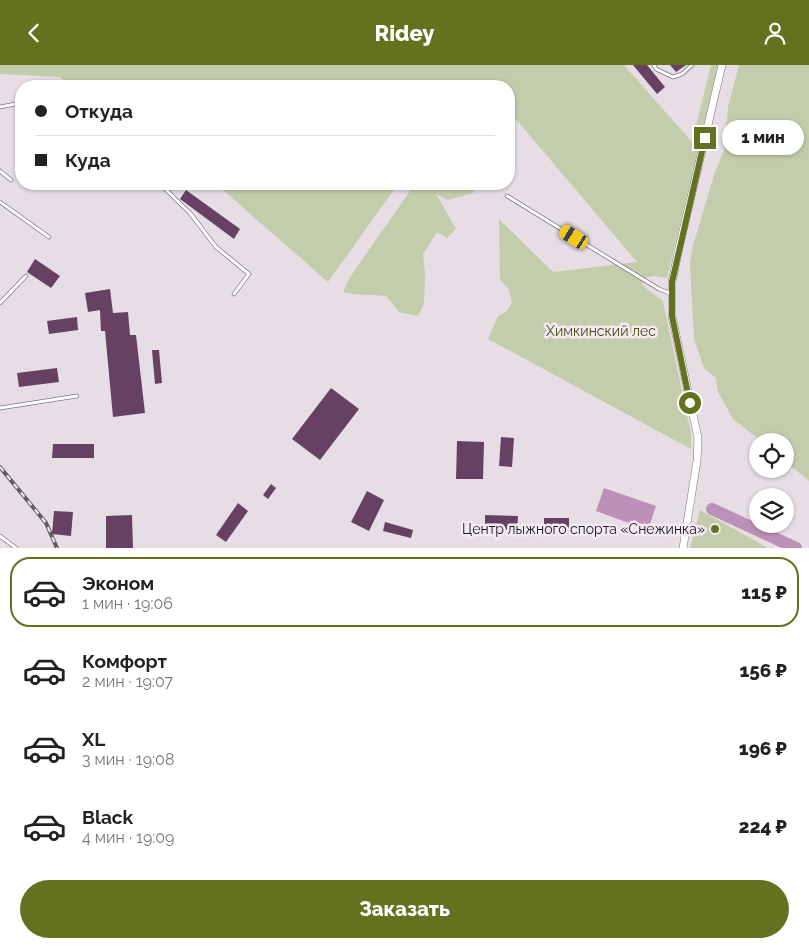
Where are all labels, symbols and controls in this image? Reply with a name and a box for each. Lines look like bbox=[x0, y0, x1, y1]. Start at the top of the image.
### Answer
icon: back bbox=[20, 19, 48, 47]
icon: person bbox=[761, 19, 789, 47]
text: Ridey bbox=[375, 20, 435, 46]
text: Откуда bbox=[65, 100, 133, 122]
callout: 1 мин bbox=[722, 121, 805, 155]
route end bbox=[694, 127, 716, 149]
text: 1 мин bbox=[741, 128, 785, 147]
text: Куда bbox=[65, 149, 111, 171]
car bbox=[557, 223, 590, 251]
park label: Химкинский лес bbox=[546, 323, 656, 339]
route start bbox=[679, 392, 701, 414]
map controls bbox=[749, 433, 794, 533]
button: locate bbox=[749, 433, 794, 478]
button: layers bbox=[749, 488, 794, 533]
place label: Центр лыжного спорта «Снежинка» bbox=[462, 521, 705, 537]
marker: Центр лыжного спорта «Снежинка» bbox=[709, 523, 721, 535]
icon: car bbox=[22, 570, 67, 615]
text: Эконом bbox=[82, 572, 154, 594]
text: 115 ₽ bbox=[741, 581, 787, 603]
text: 1 мин · 19:06 bbox=[82, 594, 173, 613]
icon: car bbox=[22, 648, 67, 693]
text: Комфорт bbox=[82, 650, 167, 672]
text: 156 ₽ bbox=[739, 659, 787, 681]
text: 2 мин · 19:07 bbox=[82, 672, 173, 691]
icon: car bbox=[22, 726, 67, 771]
text: XL bbox=[82, 728, 105, 750]
text: 196 ₽ bbox=[739, 737, 787, 759]
text: 3 мин · 19:08 bbox=[82, 750, 174, 769]
icon: car bbox=[22, 804, 67, 849]
text: Black bbox=[82, 806, 133, 828]
text: 224 ₽ bbox=[738, 815, 787, 837]
text: 4 мин · 19:09 bbox=[82, 828, 174, 847]
button: Заказать bbox=[20, 880, 789, 938]

